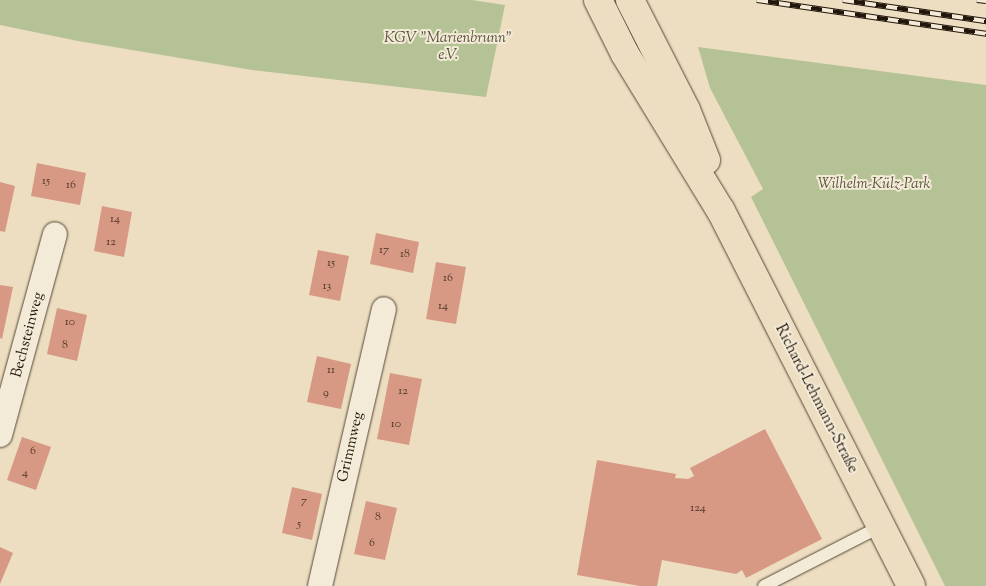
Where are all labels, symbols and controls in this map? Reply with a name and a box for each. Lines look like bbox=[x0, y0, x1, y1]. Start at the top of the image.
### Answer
park label: KGV "Marienbrunn" e.V. bbox=[384, 29, 512, 64]
house number: 15 bbox=[42, 175, 50, 189]
park label: Wilhelm-Külz-Park bbox=[818, 176, 930, 194]
house number: 16 bbox=[66, 179, 76, 193]
house number: 14 bbox=[110, 213, 120, 227]
house number: 12 bbox=[106, 236, 116, 250]
house number: 17 bbox=[379, 244, 389, 258]
house number: 18 bbox=[400, 248, 410, 262]
house number: 15 bbox=[327, 257, 335, 271]
house number: 16 bbox=[443, 272, 453, 286]
house number: 13 bbox=[323, 280, 331, 294]
street label: Bechsteinweg bbox=[8, 290, 48, 380]
house number: 14 bbox=[438, 300, 448, 314]
house number: 10 bbox=[65, 316, 75, 330]
street label: Richard-Lehmann-Straße bbox=[771, 322, 861, 476]
house number: 8 bbox=[62, 339, 68, 353]
house number: 11 bbox=[327, 364, 335, 378]
house number: 12 bbox=[398, 385, 408, 399]
house number: 9 bbox=[323, 387, 329, 401]
street label: Grimmweg bbox=[334, 410, 368, 484]
house number: 10 bbox=[391, 418, 401, 432]
house number: 6 bbox=[30, 445, 36, 459]
house number: 4 bbox=[22, 467, 28, 481]
house number: 7 bbox=[301, 495, 307, 509]
house number: 124 bbox=[690, 502, 706, 516]
house number: 8 bbox=[375, 511, 381, 525]
house number: 5 bbox=[297, 518, 301, 532]
house number: 6 bbox=[369, 537, 375, 551]

